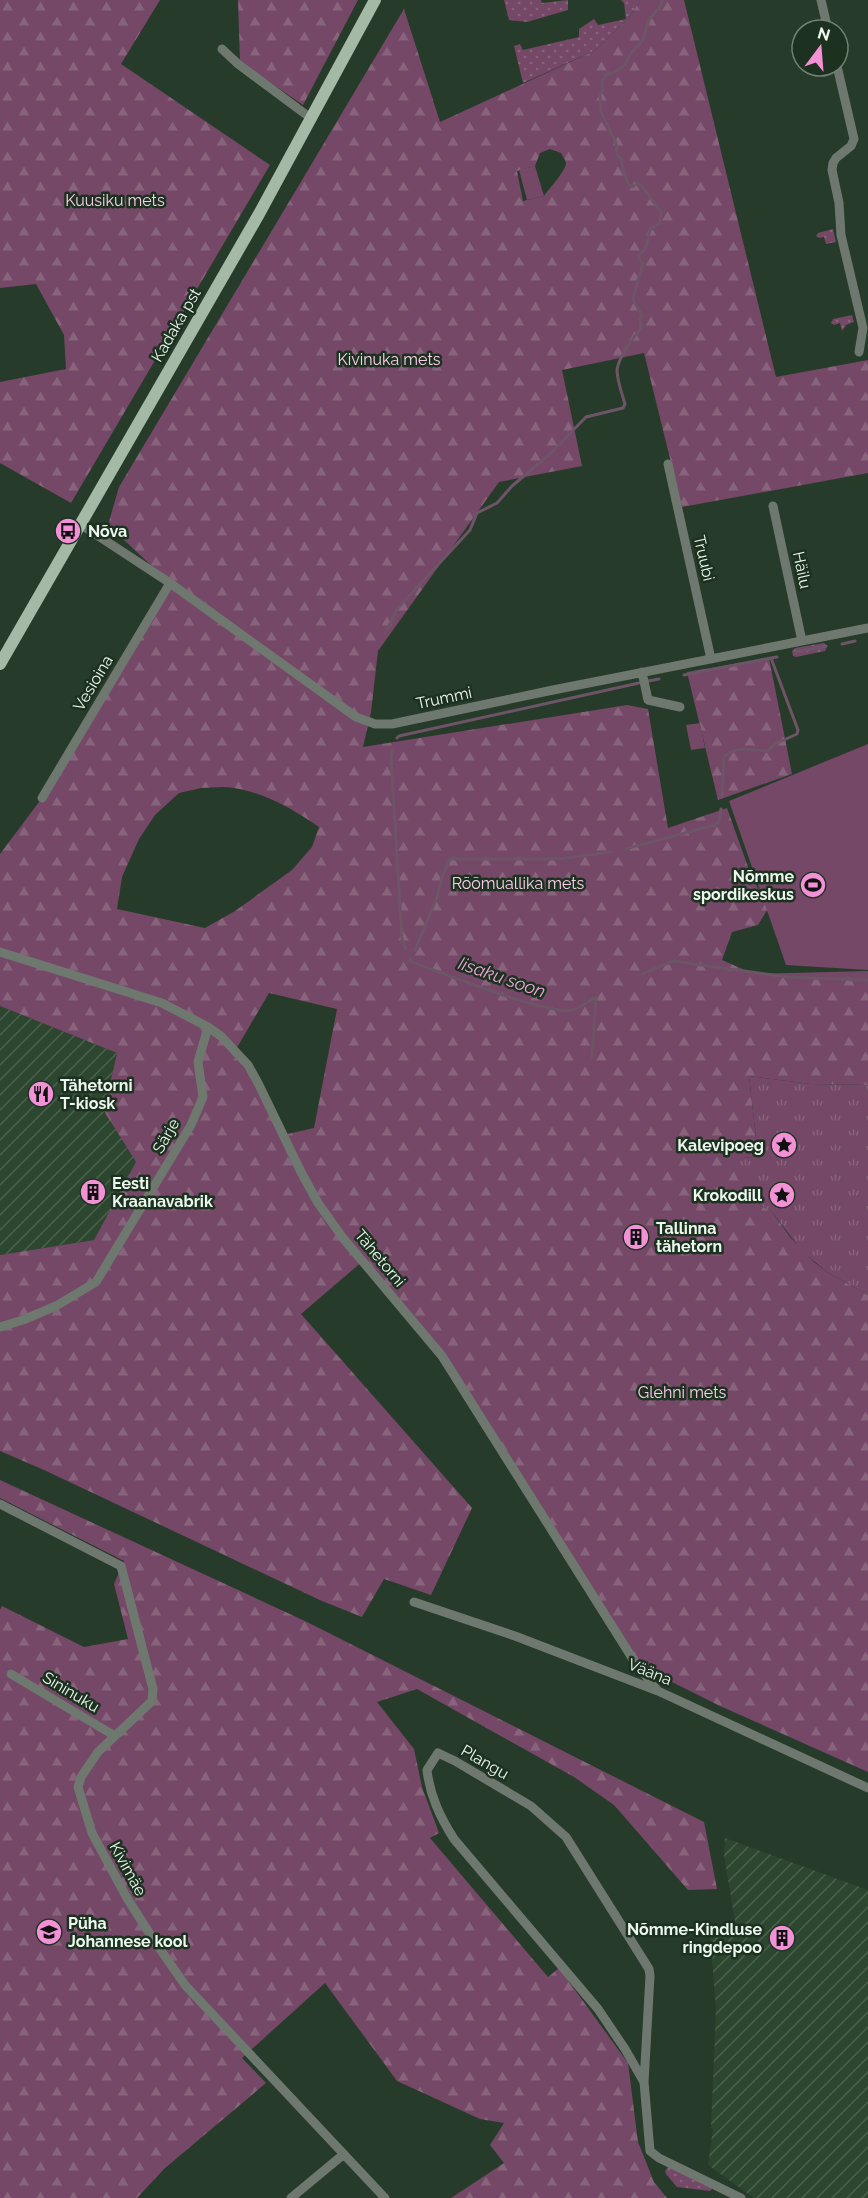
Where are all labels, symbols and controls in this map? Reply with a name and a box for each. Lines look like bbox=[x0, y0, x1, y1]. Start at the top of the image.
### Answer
north arrow bbox=[790, 18, 850, 78]
text: N bbox=[816, 23, 832, 45]
park label: Kuusiku mets bbox=[65, 191, 165, 210]
street label: Kadaka pst bbox=[147, 284, 205, 365]
park label: Kivinuka mets bbox=[338, 350, 441, 369]
bus stop icon: Nõva bbox=[53, 516, 83, 546]
place label: Nõva bbox=[88, 522, 127, 541]
street label: Truubi bbox=[690, 533, 718, 583]
street label: Häilu bbox=[789, 550, 815, 590]
street label: Vesioina bbox=[69, 652, 117, 714]
street label: Trummi bbox=[414, 683, 474, 713]
place label: Nõmme spordikeskus bbox=[693, 867, 794, 904]
sports icon: Nõmme spordikeskus bbox=[798, 870, 828, 900]
park label: Rõõmuallika mets bbox=[452, 874, 585, 893]
water label: Iisaku soon bbox=[456, 952, 548, 1002]
place label: Tähetorni T-kiosk bbox=[60, 1076, 133, 1113]
restaurant icon: Tähetorni T-kiosk bbox=[26, 1079, 56, 1109]
street label: Särje bbox=[149, 1115, 183, 1157]
place icon: Kalevipoeg bbox=[769, 1130, 799, 1160]
place label: Kalevipoeg bbox=[677, 1136, 764, 1155]
place label: Eesti Kraanavabrik bbox=[112, 1174, 213, 1211]
building icon: Eesti Kraanavabrik bbox=[78, 1177, 108, 1207]
place icon: Krokodill bbox=[767, 1180, 797, 1210]
place label: Krokodill bbox=[693, 1186, 763, 1205]
place label: Tallinna tähetorn bbox=[656, 1219, 722, 1256]
building icon: Tallinna tähetorn bbox=[621, 1222, 651, 1252]
street label: Tähetorni bbox=[351, 1226, 409, 1290]
park label: Glehni mets bbox=[638, 1383, 727, 1402]
street label: Vääna bbox=[625, 1655, 675, 1689]
street label: Sininuku bbox=[39, 1668, 103, 1716]
street label: Plangu bbox=[458, 1741, 512, 1783]
street label: Kivimäe bbox=[105, 1839, 151, 1899]
place label: Püha Johannese kool bbox=[68, 1914, 188, 1951]
school or university icon: Püha Johannese kool bbox=[34, 1917, 64, 1947]
place label: Nõmme-Kindluse ringdepoo bbox=[627, 1920, 762, 1957]
building icon: Nõmme-Kindluse ringdepoo bbox=[767, 1923, 797, 1953]

